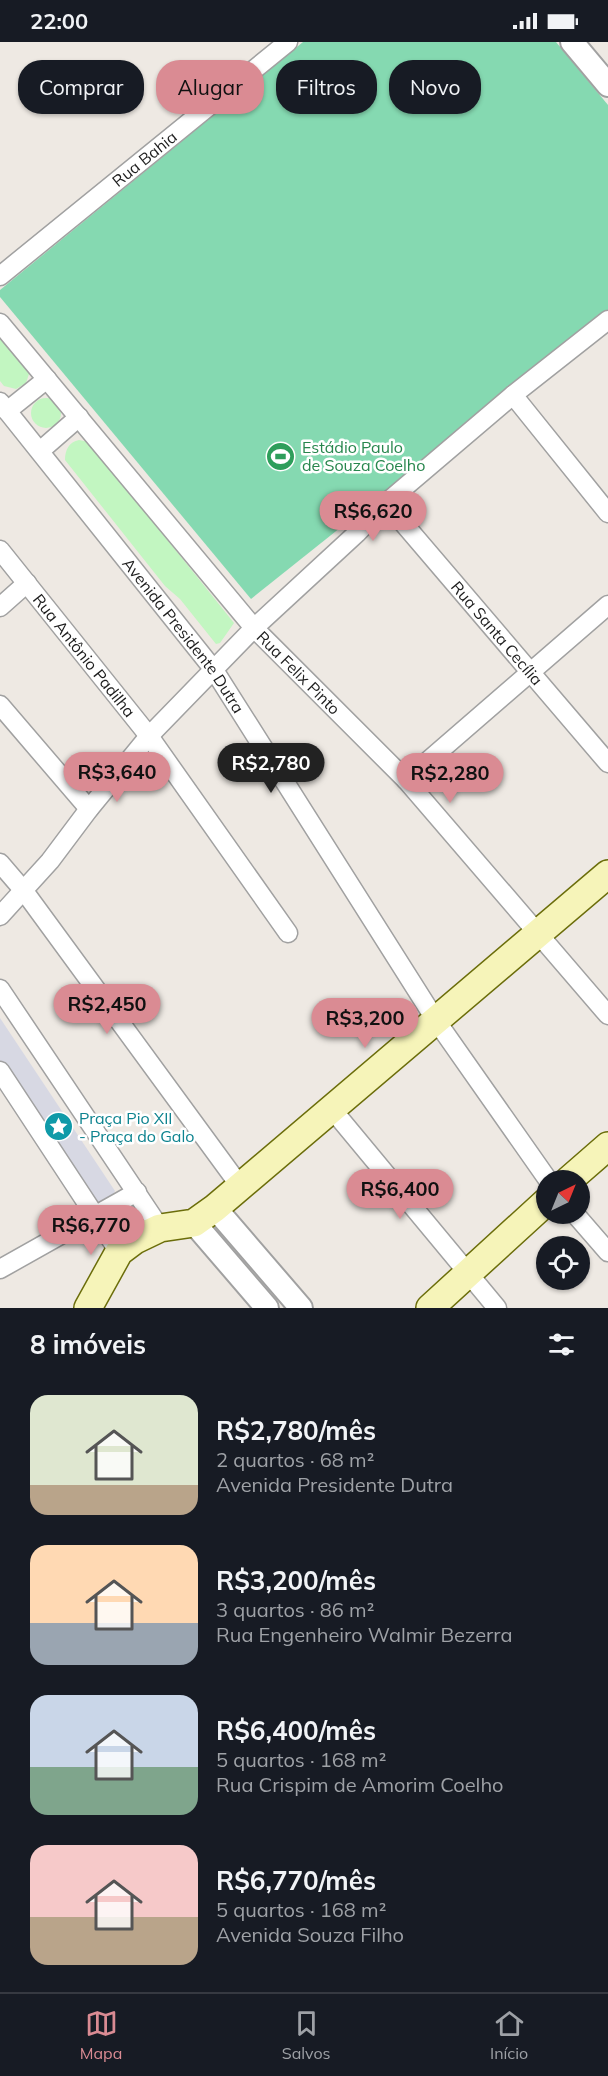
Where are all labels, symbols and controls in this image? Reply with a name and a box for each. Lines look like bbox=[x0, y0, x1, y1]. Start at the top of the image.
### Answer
text: 22:00 bbox=[30, 7, 88, 35]
chip: Comprar bbox=[18, 60, 144, 114]
chip: Alugar bbox=[156, 60, 264, 114]
chip: Filtros bbox=[276, 60, 377, 114]
chip: Novo bbox=[389, 60, 481, 114]
street label: Rua Bahia bbox=[108, 127, 181, 191]
place label: Estádio Paulo de Souza Coelho bbox=[302, 437, 425, 475]
sports icon: Estádio Paulo de Souza Coelho bbox=[265, 440, 297, 472]
pin: R$6,620 bbox=[318, 491, 428, 542]
text: R$6,620 bbox=[334, 498, 413, 523]
street label: Avenida Presidente Dutra bbox=[118, 554, 249, 717]
street label: Rua Santa Cecília bbox=[447, 577, 547, 689]
street label: Rua Antônio Padilha bbox=[29, 590, 140, 721]
street label: Rua Felix Pinto bbox=[253, 627, 345, 719]
pin: R$2,780 bbox=[216, 743, 326, 794]
text: R$2,780 bbox=[232, 750, 311, 775]
pin: R$3,640 bbox=[62, 752, 172, 803]
pin: R$2,280 bbox=[395, 753, 505, 804]
text: R$3,640 bbox=[78, 759, 157, 784]
text: R$2,280 bbox=[411, 760, 490, 785]
pin: R$2,450 bbox=[52, 984, 162, 1035]
text: R$2,450 bbox=[68, 991, 147, 1016]
pin: R$3,200 bbox=[310, 998, 420, 1049]
text: R$3,200 bbox=[326, 1005, 405, 1030]
place label: Praça Pio XII - Praça do Galo bbox=[79, 1108, 194, 1146]
place icon: Praça Pio XII - Praça do Galo bbox=[42, 1111, 74, 1143]
pin: R$6,400 bbox=[345, 1169, 455, 1220]
north arrow bbox=[536, 1170, 590, 1224]
map controls bbox=[536, 1170, 590, 1290]
text: R$6,400 bbox=[361, 1176, 440, 1201]
pin: R$6,770 bbox=[36, 1205, 146, 1256]
text: R$6,770 bbox=[52, 1212, 131, 1237]
button: locate bbox=[536, 1236, 590, 1290]
text: 8 imóveis bbox=[30, 1328, 146, 1361]
icon: filters bbox=[545, 1328, 578, 1361]
text: R$2,780/mês bbox=[216, 1414, 376, 1447]
icon: home bbox=[78, 1419, 150, 1491]
text: 2 quartos · 68 m² bbox=[216, 1447, 374, 1472]
text: Avenida Presidente Dutra bbox=[216, 1472, 453, 1497]
text: R$3,200/mês bbox=[216, 1564, 376, 1597]
icon: home bbox=[78, 1569, 150, 1641]
text: 3 quartos · 86 m² bbox=[216, 1597, 374, 1622]
text: Rua Engenheiro Walmir Bezerra bbox=[216, 1622, 512, 1647]
text: R$6,400/mês bbox=[216, 1714, 376, 1747]
icon: home bbox=[78, 1719, 150, 1791]
text: 5 quartos · 168 m² bbox=[216, 1747, 386, 1772]
text: Rua Crispim de Amorim Coelho bbox=[216, 1772, 504, 1797]
text: R$6,770/mês bbox=[216, 1864, 376, 1897]
icon: home bbox=[78, 1869, 150, 1941]
text: 5 quartos · 168 m² bbox=[216, 1897, 386, 1922]
text: Avenida Souza Filho bbox=[216, 1922, 404, 1947]
tab: Mapa bbox=[80, 2007, 122, 2063]
tab: Salvos bbox=[282, 2007, 331, 2063]
tab: Início bbox=[490, 2007, 528, 2063]

